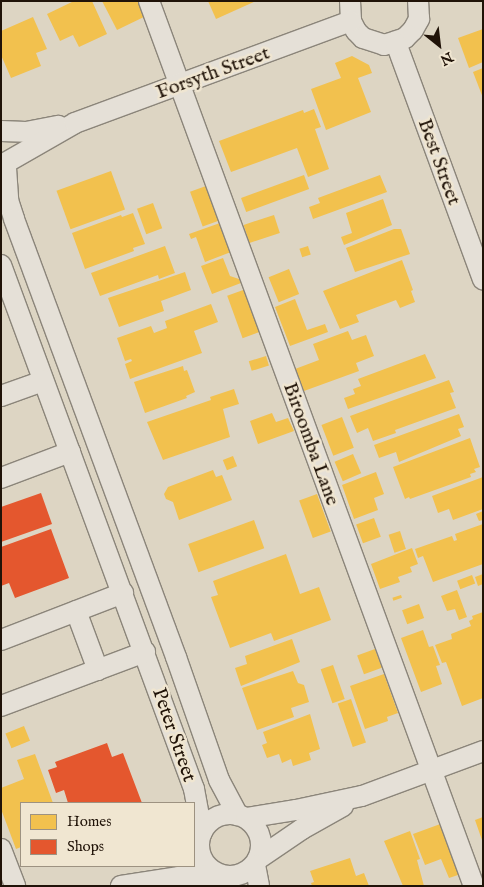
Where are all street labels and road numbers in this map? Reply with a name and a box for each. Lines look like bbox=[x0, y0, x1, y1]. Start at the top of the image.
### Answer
street label: Forsyth Street bbox=[153, 41, 273, 105]
street label: Best Street bbox=[412, 115, 466, 209]
street label: Biroomba Lane bbox=[278, 379, 344, 509]
street label: Peter Street bbox=[147, 685, 201, 785]

